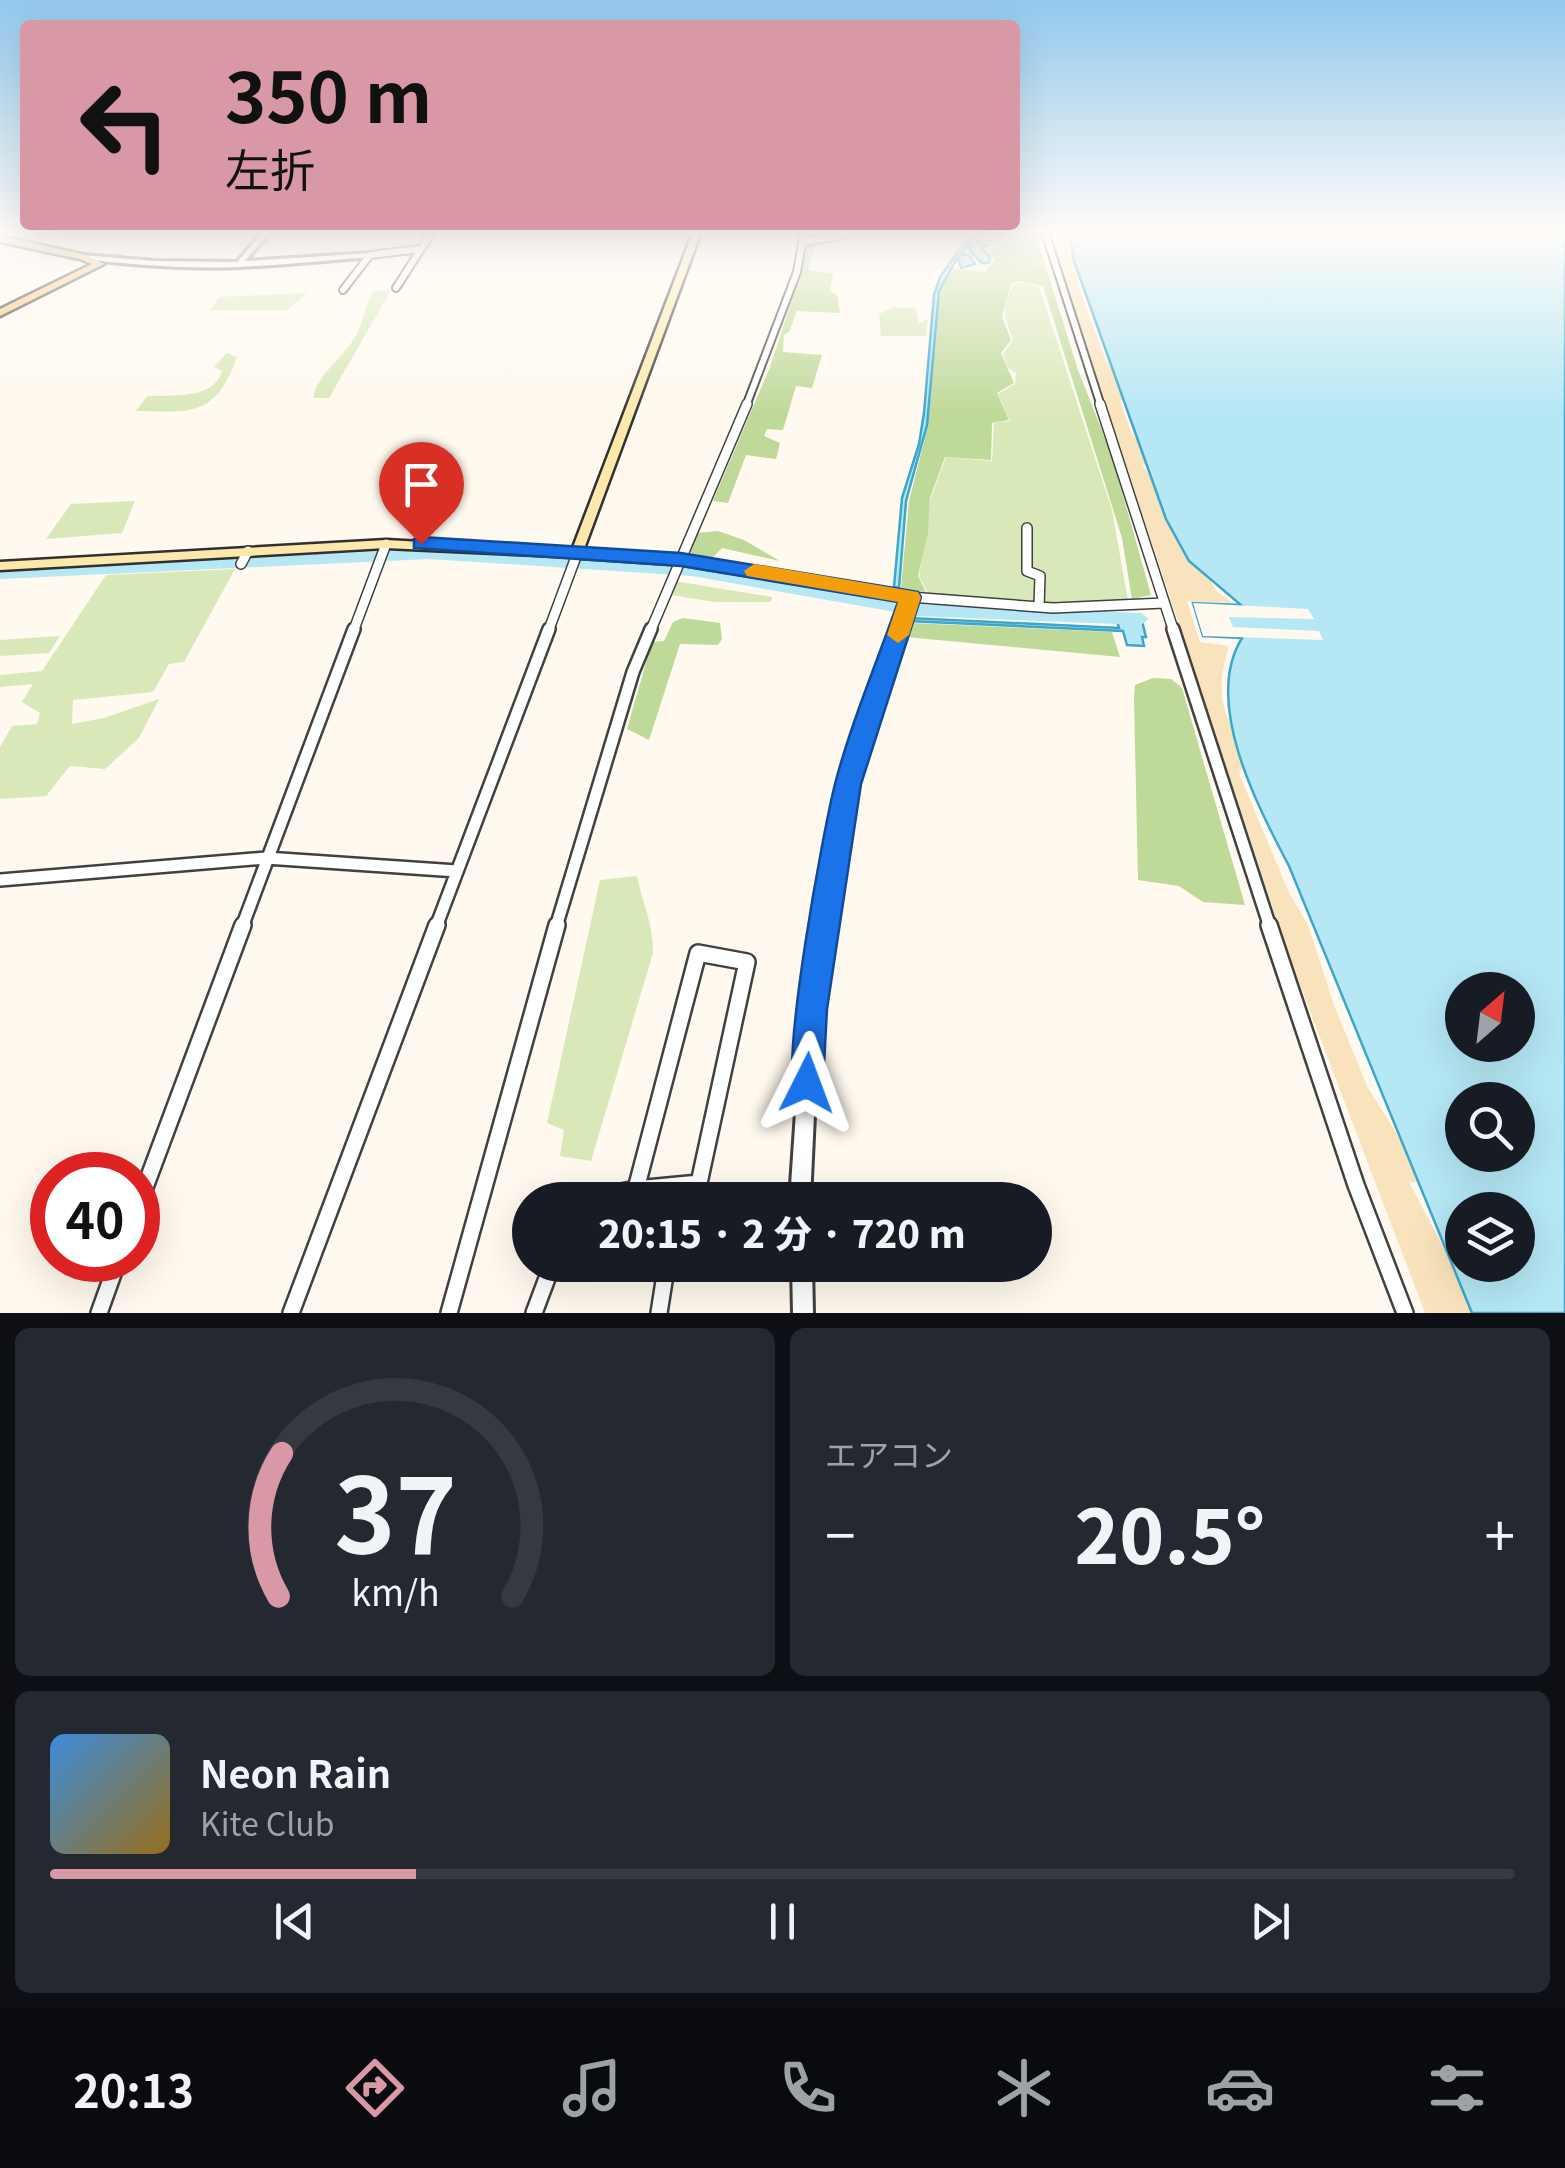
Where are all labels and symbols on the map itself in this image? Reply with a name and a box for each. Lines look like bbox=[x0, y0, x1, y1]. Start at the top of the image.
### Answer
pin bbox=[379, 442, 464, 545]
north arrow bbox=[1445, 972, 1535, 1062]
position arrow bbox=[755, 1031, 859, 1135]
speed limit sign: 40 bbox=[30, 1152, 160, 1282]

